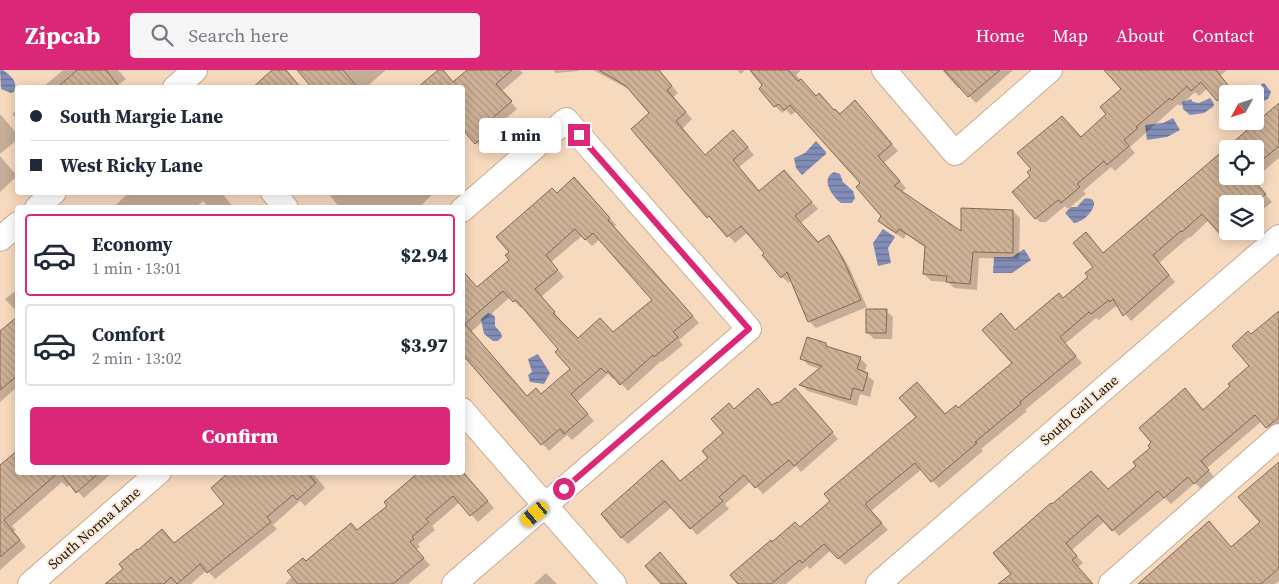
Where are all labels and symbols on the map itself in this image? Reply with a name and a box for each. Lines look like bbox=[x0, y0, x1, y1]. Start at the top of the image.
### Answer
north arrow bbox=[1219, 85, 1264, 130]
callout: 1 min bbox=[479, 118, 562, 152]
route end bbox=[568, 124, 590, 146]
street label: South Gail Lane bbox=[1035, 370, 1123, 450]
route start bbox=[553, 478, 575, 500]
street label: South Norma Lane bbox=[43, 482, 145, 574]
car bbox=[518, 499, 551, 529]

